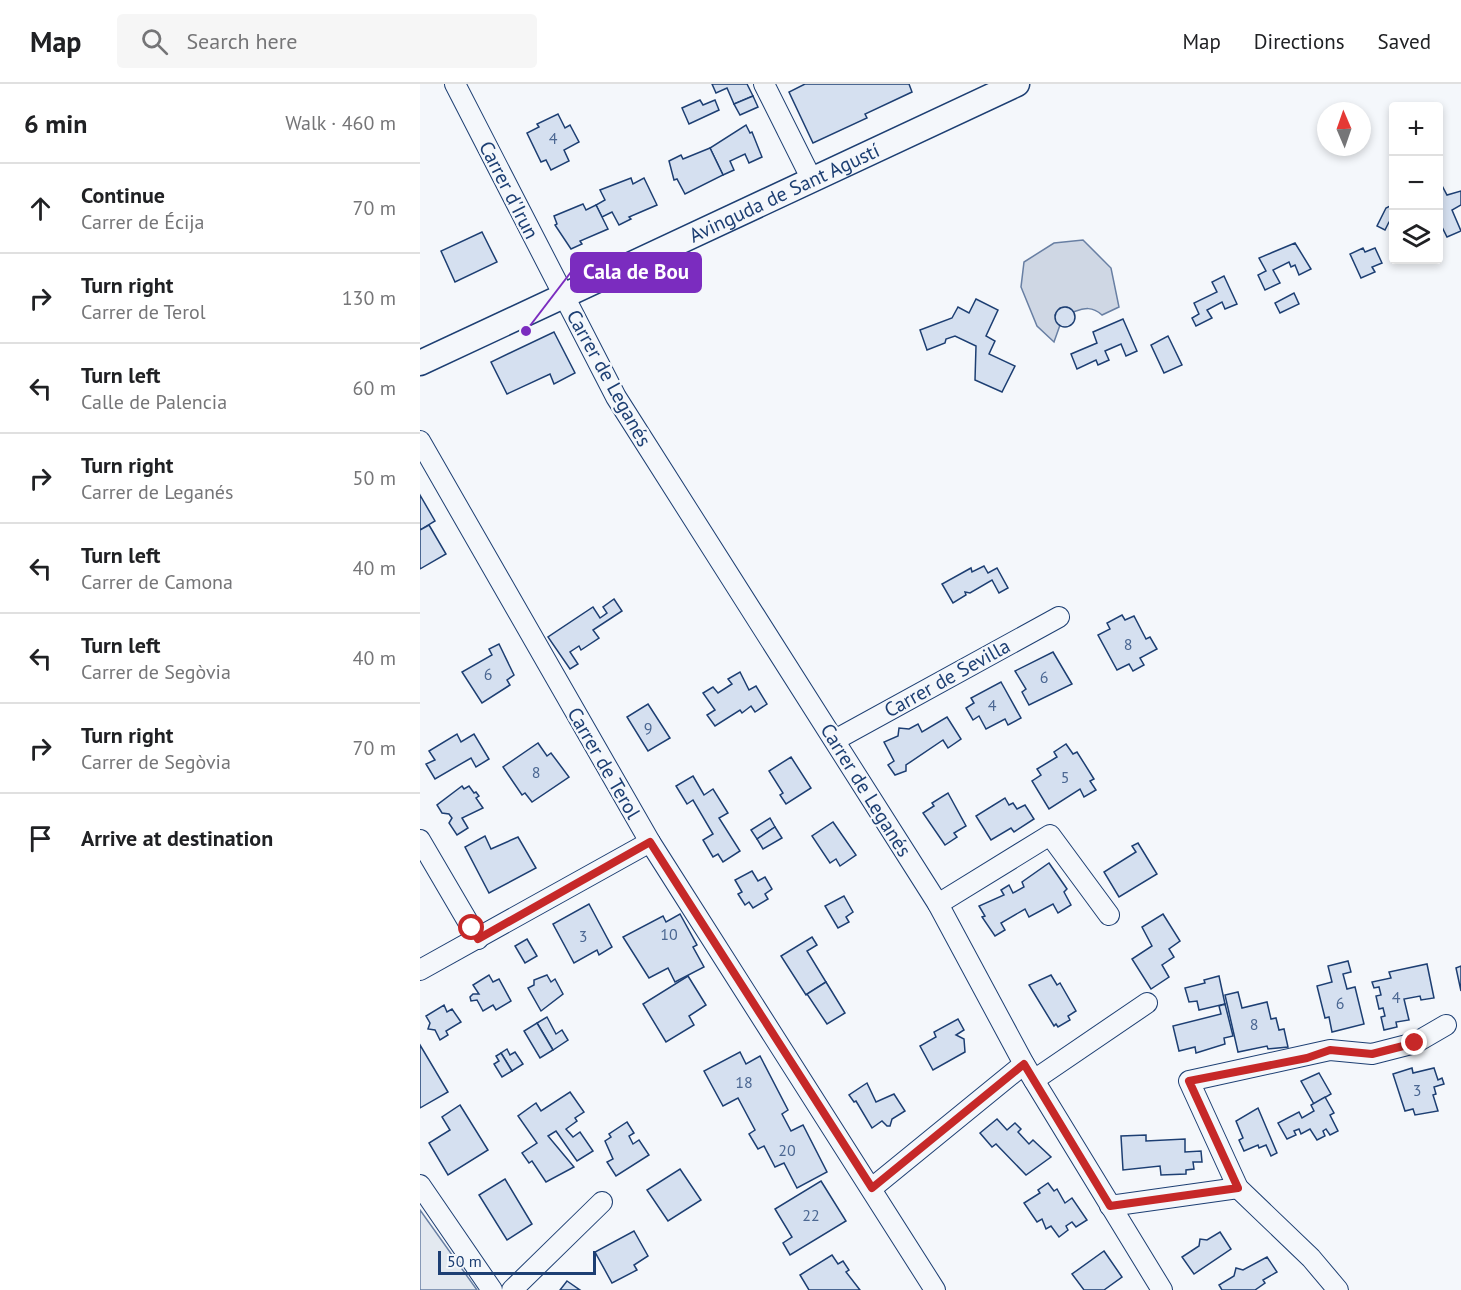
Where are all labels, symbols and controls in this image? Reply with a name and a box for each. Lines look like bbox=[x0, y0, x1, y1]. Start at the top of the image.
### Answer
search box bbox=[117, 14, 537, 68]
text: Map bbox=[30, 23, 81, 60]
icon: search bbox=[138, 25, 171, 58]
text: Search here bbox=[186, 27, 297, 55]
text: Map bbox=[1182, 28, 1221, 55]
text: Directions bbox=[1254, 28, 1345, 55]
text: Saved bbox=[1378, 28, 1431, 55]
north arrow bbox=[1317, 102, 1371, 156]
map controls bbox=[1389, 102, 1443, 264]
button: + bbox=[1389, 102, 1443, 156]
text: 6 min bbox=[24, 107, 87, 140]
text: Walk · 460 m bbox=[285, 110, 396, 136]
house number: 4 bbox=[549, 128, 558, 148]
street label: Carrer d'Irun bbox=[473, 137, 545, 243]
street label: Avinguda de Sant Agustí bbox=[685, 137, 884, 248]
button: − bbox=[1389, 156, 1443, 210]
text: Continue bbox=[81, 181, 165, 209]
icon: ahead bbox=[24, 192, 57, 225]
text: 70 m bbox=[353, 195, 396, 221]
text: Carrer de Écija bbox=[81, 209, 205, 235]
button: layers bbox=[1389, 210, 1443, 264]
callout: Cala de Bou bbox=[571, 253, 701, 292]
text: Cala de Bou bbox=[583, 258, 689, 285]
text: Turn right bbox=[81, 271, 173, 299]
icon: right bbox=[24, 282, 57, 315]
text: 130 m bbox=[342, 285, 396, 311]
text: Carrer de Terol bbox=[81, 299, 206, 325]
street label: Carrer de Leganés bbox=[561, 305, 657, 451]
text: Turn left bbox=[81, 361, 161, 389]
icon: left bbox=[24, 372, 57, 405]
text: 60 m bbox=[353, 375, 396, 401]
text: Calle de Palencia bbox=[81, 389, 227, 415]
text: Turn right bbox=[81, 451, 173, 479]
icon: right bbox=[24, 462, 57, 495]
text: 50 m bbox=[353, 465, 396, 491]
text: Carrer de Leganés bbox=[81, 479, 233, 505]
text: Turn left bbox=[81, 541, 161, 569]
icon: left bbox=[24, 552, 57, 585]
text: 40 m bbox=[353, 555, 396, 581]
text: Carrer de Camona bbox=[81, 569, 233, 595]
text: Turn left bbox=[81, 631, 161, 659]
street label: Carrer de Sevilla bbox=[879, 633, 1015, 723]
house number: 8 bbox=[1124, 634, 1132, 654]
icon: left bbox=[24, 642, 57, 675]
text: 40 m bbox=[353, 645, 396, 671]
text: Carrer de Segòvia bbox=[81, 659, 231, 685]
house number: 6 bbox=[484, 664, 492, 684]
house number: 6 bbox=[1040, 667, 1048, 687]
house number: 4 bbox=[988, 695, 997, 715]
street label: Carrer de Terol bbox=[562, 703, 646, 824]
house number: 9 bbox=[644, 718, 652, 738]
street label: Carrer de Leganés bbox=[815, 718, 917, 862]
text: Turn right bbox=[81, 721, 173, 749]
icon: right bbox=[24, 732, 57, 765]
text: 70 m bbox=[353, 735, 396, 761]
text: Carrer de Segòvia bbox=[81, 749, 231, 775]
house number: 8 bbox=[532, 762, 540, 782]
house number: 5 bbox=[1061, 767, 1069, 787]
icon: arrive bbox=[24, 822, 57, 855]
text: Arrive at destination bbox=[81, 824, 273, 852]
route start bbox=[458, 914, 484, 940]
house number: 10 bbox=[660, 924, 678, 944]
house number: 3 bbox=[579, 926, 587, 946]
house number: 4 bbox=[1392, 987, 1401, 1007]
house number: 6 bbox=[1336, 993, 1344, 1013]
house number: 8 bbox=[1250, 1014, 1258, 1034]
route end bbox=[1401, 1029, 1427, 1055]
house number: 18 bbox=[735, 1072, 753, 1092]
house number: 3 bbox=[1413, 1080, 1421, 1100]
house number: 20 bbox=[778, 1140, 796, 1160]
house number: 22 bbox=[802, 1205, 820, 1225]
scale bar bbox=[438, 1248, 596, 1276]
text: 50 m bbox=[447, 1251, 482, 1271]

